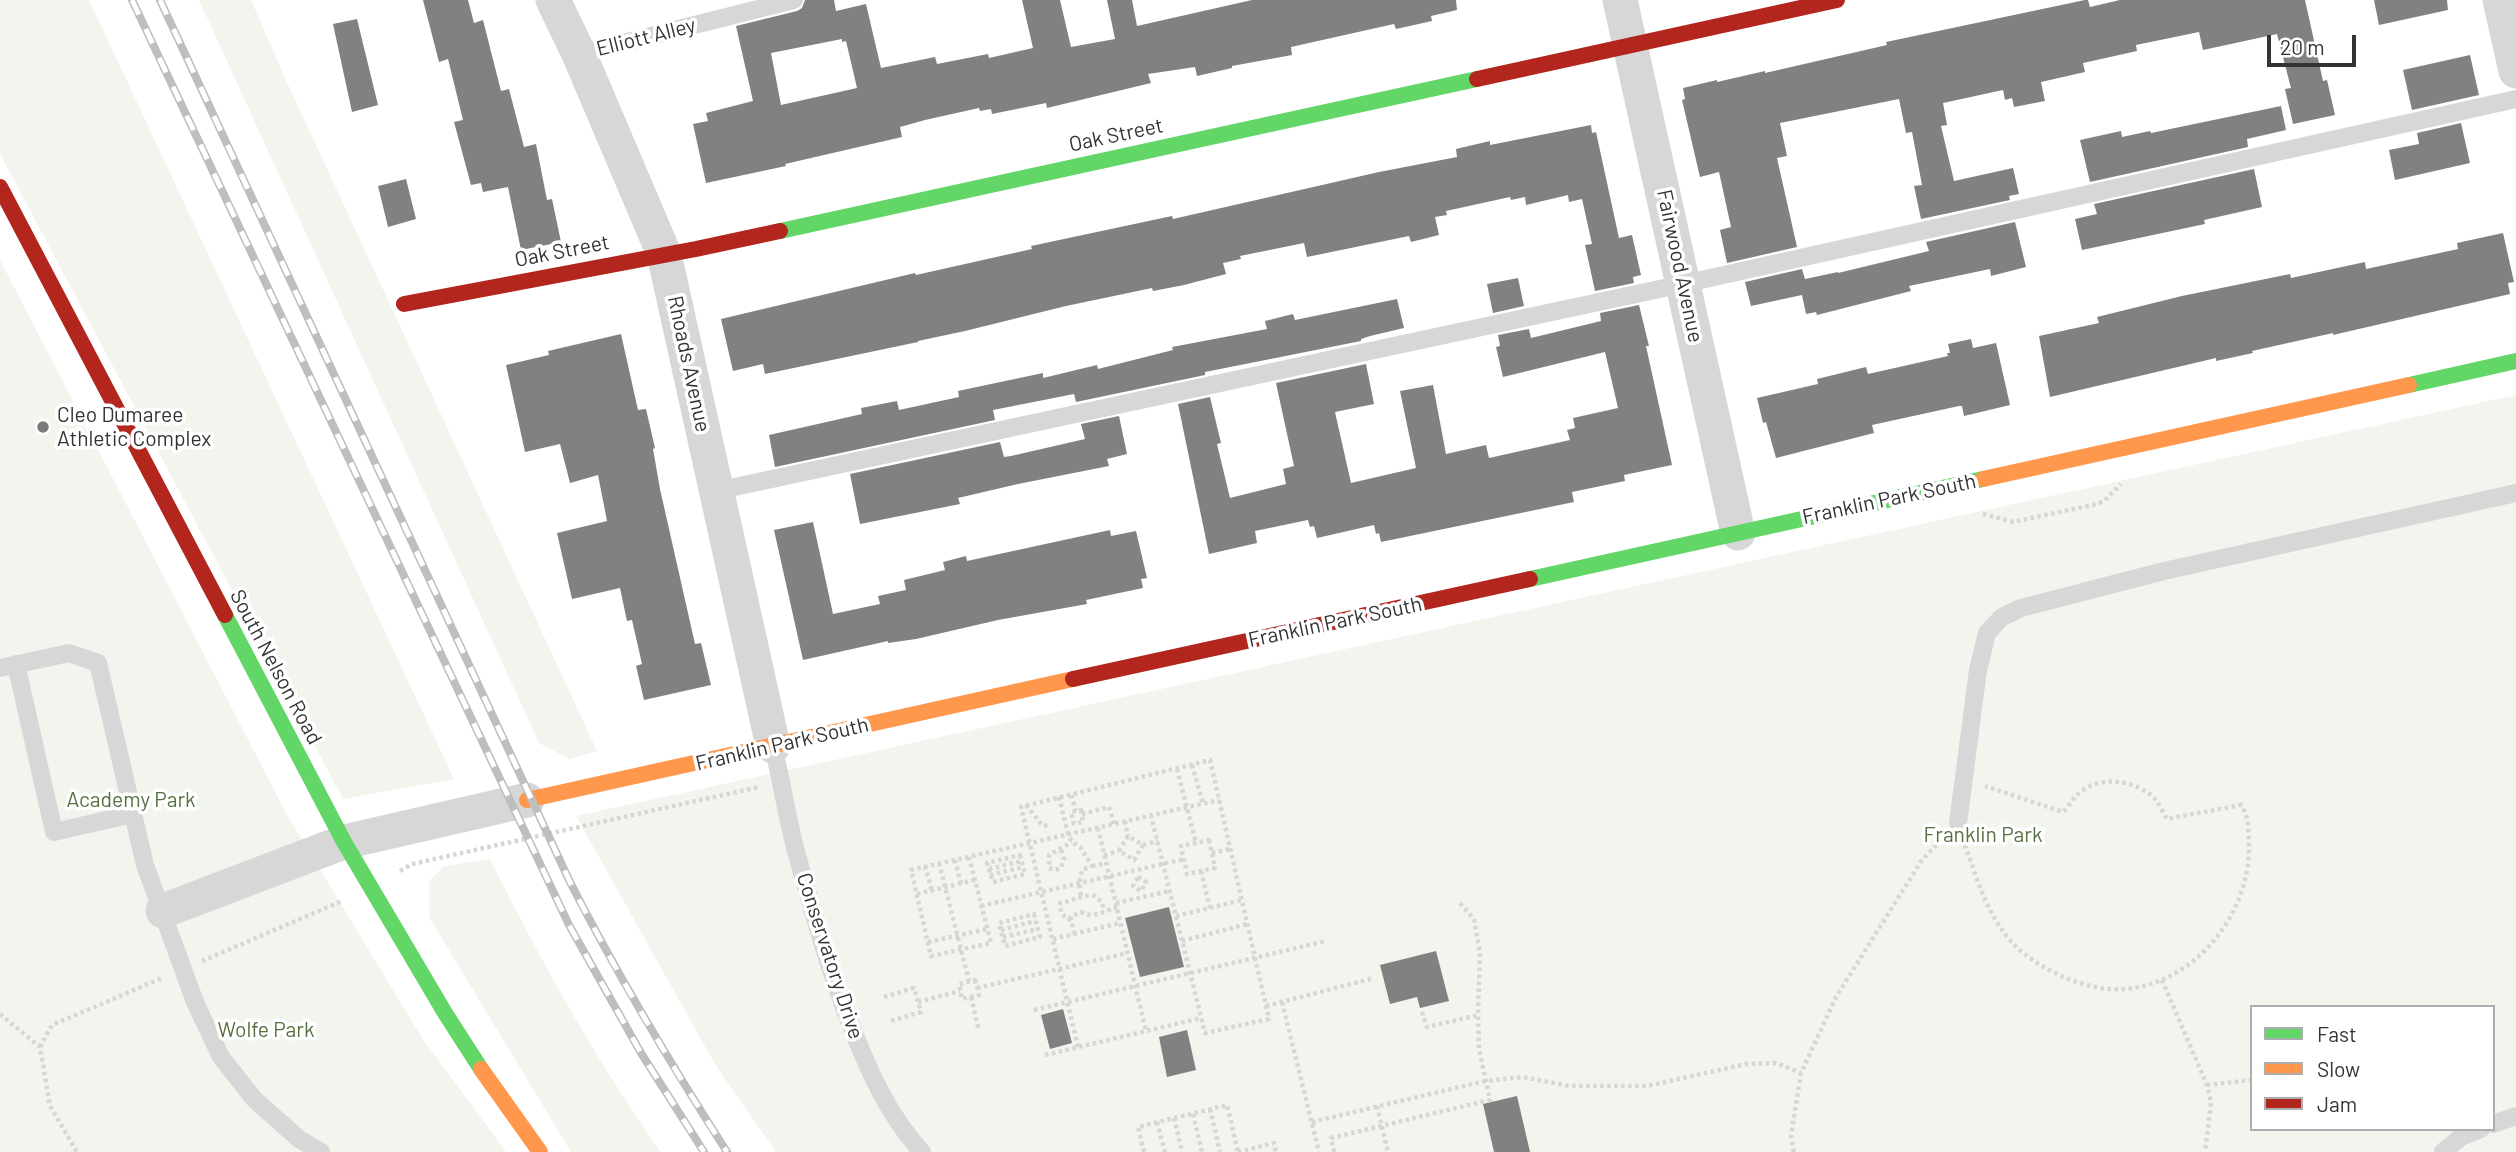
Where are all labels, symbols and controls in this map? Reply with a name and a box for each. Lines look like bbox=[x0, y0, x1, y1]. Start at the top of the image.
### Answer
street label: Elliott Alley bbox=[594, 12, 698, 62]
scale bar bbox=[2271, 21, 2360, 65]
text: 20 m bbox=[2280, 34, 2325, 59]
street label: Oak Street bbox=[1067, 113, 1165, 157]
street label: Fairwood Avenue bbox=[1651, 187, 1709, 345]
street label: Oak Street bbox=[513, 230, 611, 272]
street label: Rhoads Avenue bbox=[662, 294, 716, 434]
place label: Cleo Dumaree Athletic Complex bbox=[57, 402, 211, 452]
marker: Cleo Dumaree Athletic Complex bbox=[35, 419, 51, 435]
street label: Franklin Park South bbox=[1800, 468, 1978, 530]
street label: South Nelson Road bbox=[225, 585, 327, 749]
street label: Franklin Park South bbox=[1246, 591, 1424, 653]
street label: Franklin Park South bbox=[693, 712, 871, 776]
park label: Academy Park bbox=[66, 787, 196, 813]
park label: Franklin Park bbox=[1924, 822, 2042, 848]
street label: Conservatory Drive bbox=[791, 870, 869, 1042]
legend bbox=[2250, 1005, 2495, 1131]
park label: Wolfe Park bbox=[218, 1017, 314, 1043]
text: Fast bbox=[2317, 1021, 2357, 1046]
text: Slow bbox=[2317, 1056, 2360, 1081]
text: Jam bbox=[2317, 1091, 2357, 1116]

